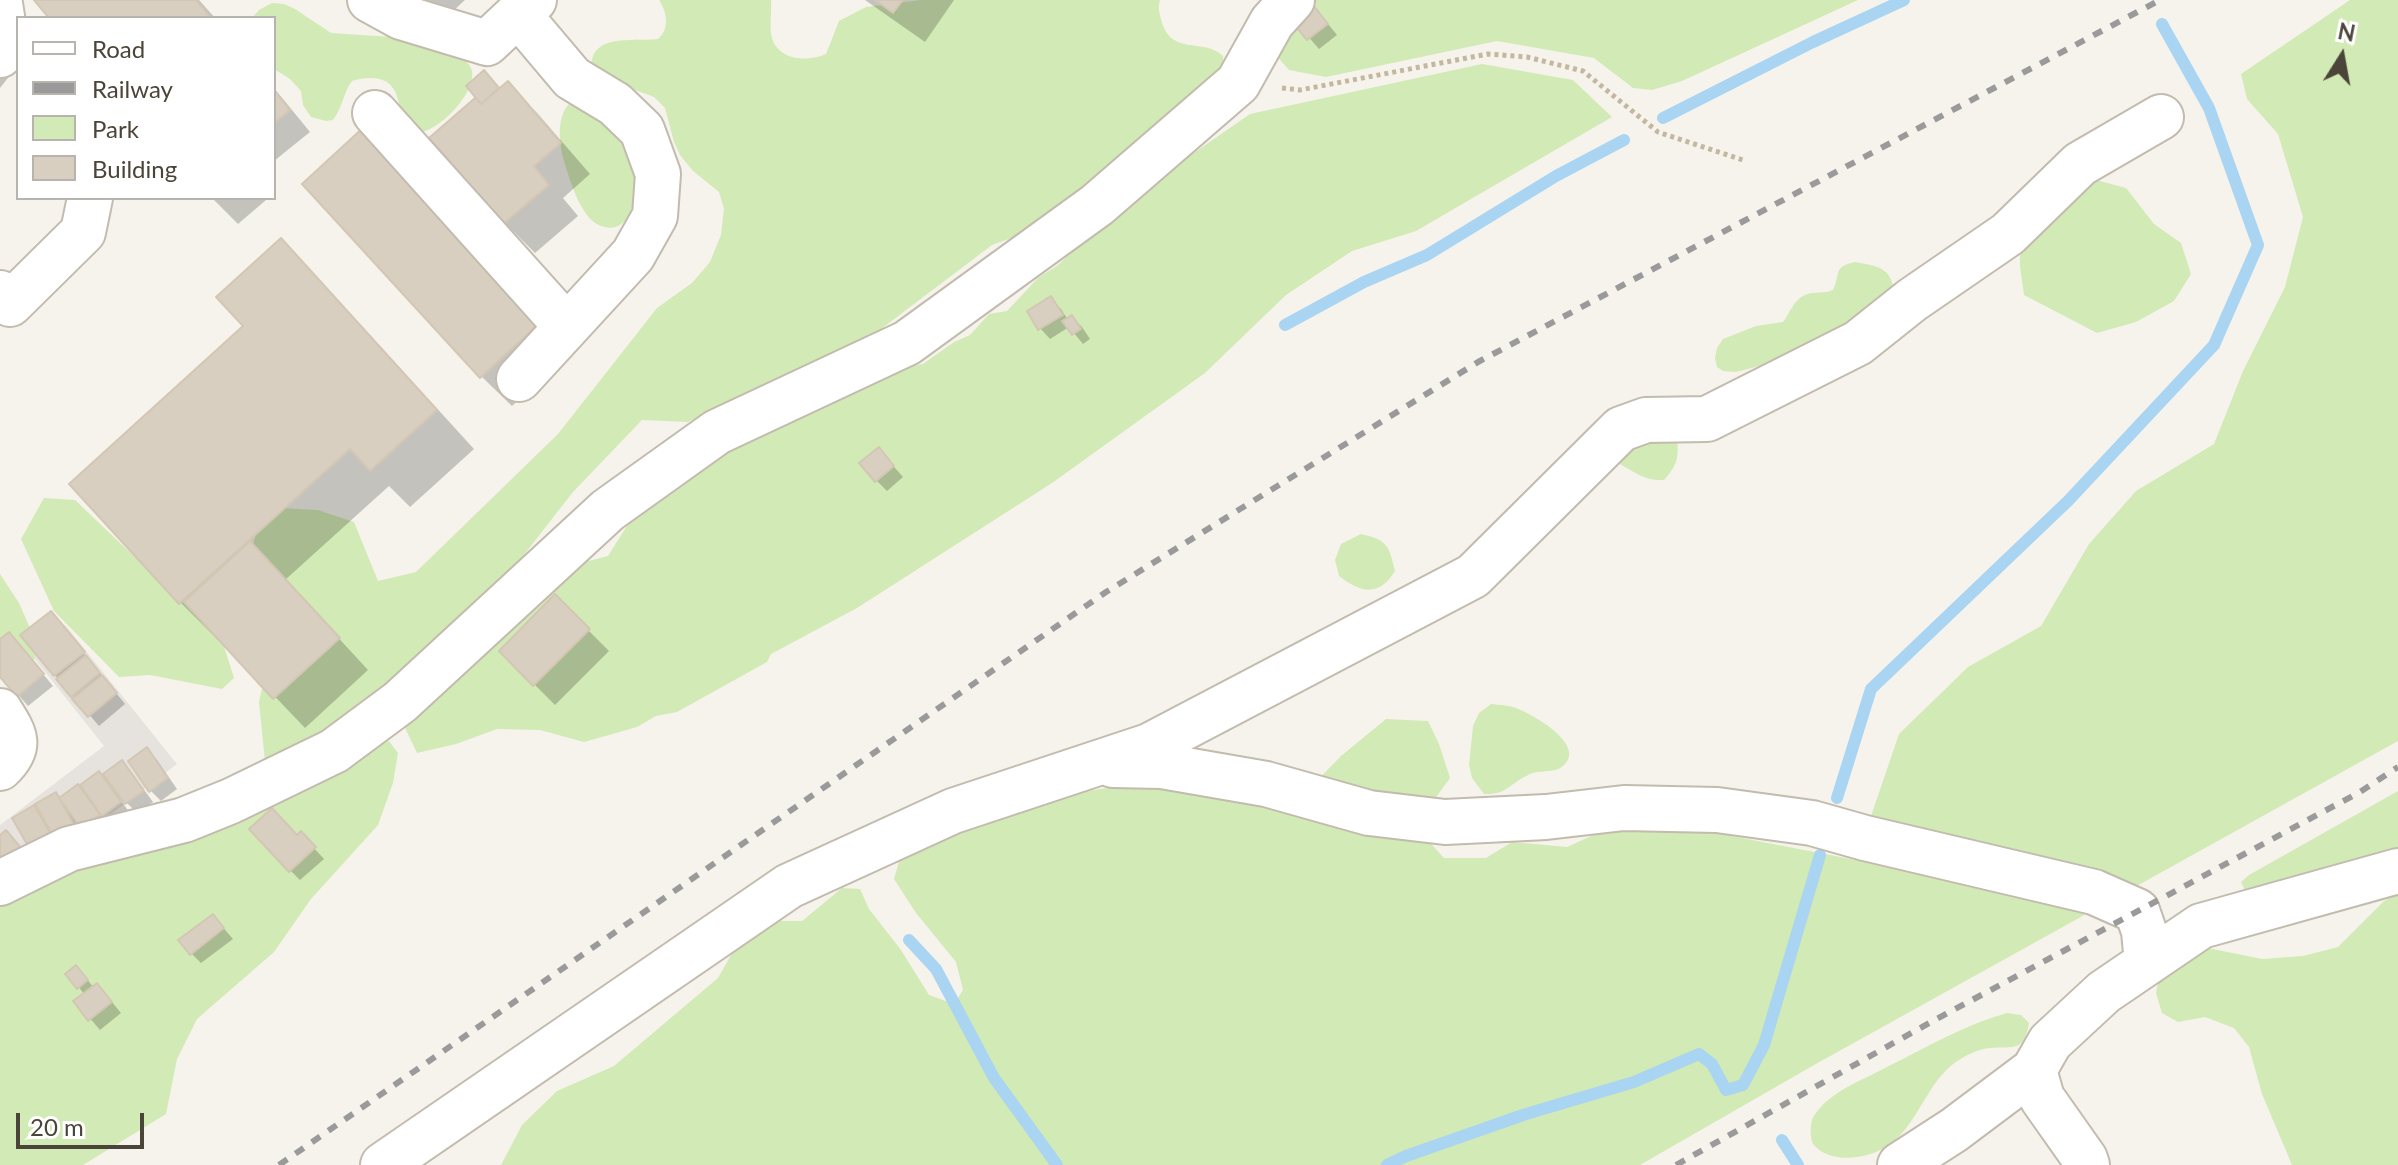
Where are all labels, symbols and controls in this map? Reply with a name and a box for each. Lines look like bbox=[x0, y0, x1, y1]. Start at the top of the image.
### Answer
legend bbox=[16, 16, 276, 200]
north arrow bbox=[2302, 16, 2382, 96]
text: N bbox=[2336, 17, 2358, 47]
text: Road bbox=[92, 34, 145, 63]
text: Railway bbox=[92, 74, 173, 103]
text: Park bbox=[92, 114, 139, 143]
text: Building bbox=[92, 154, 177, 183]
scale bar bbox=[20, 1097, 148, 1147]
text: 20 m bbox=[30, 1112, 84, 1141]

